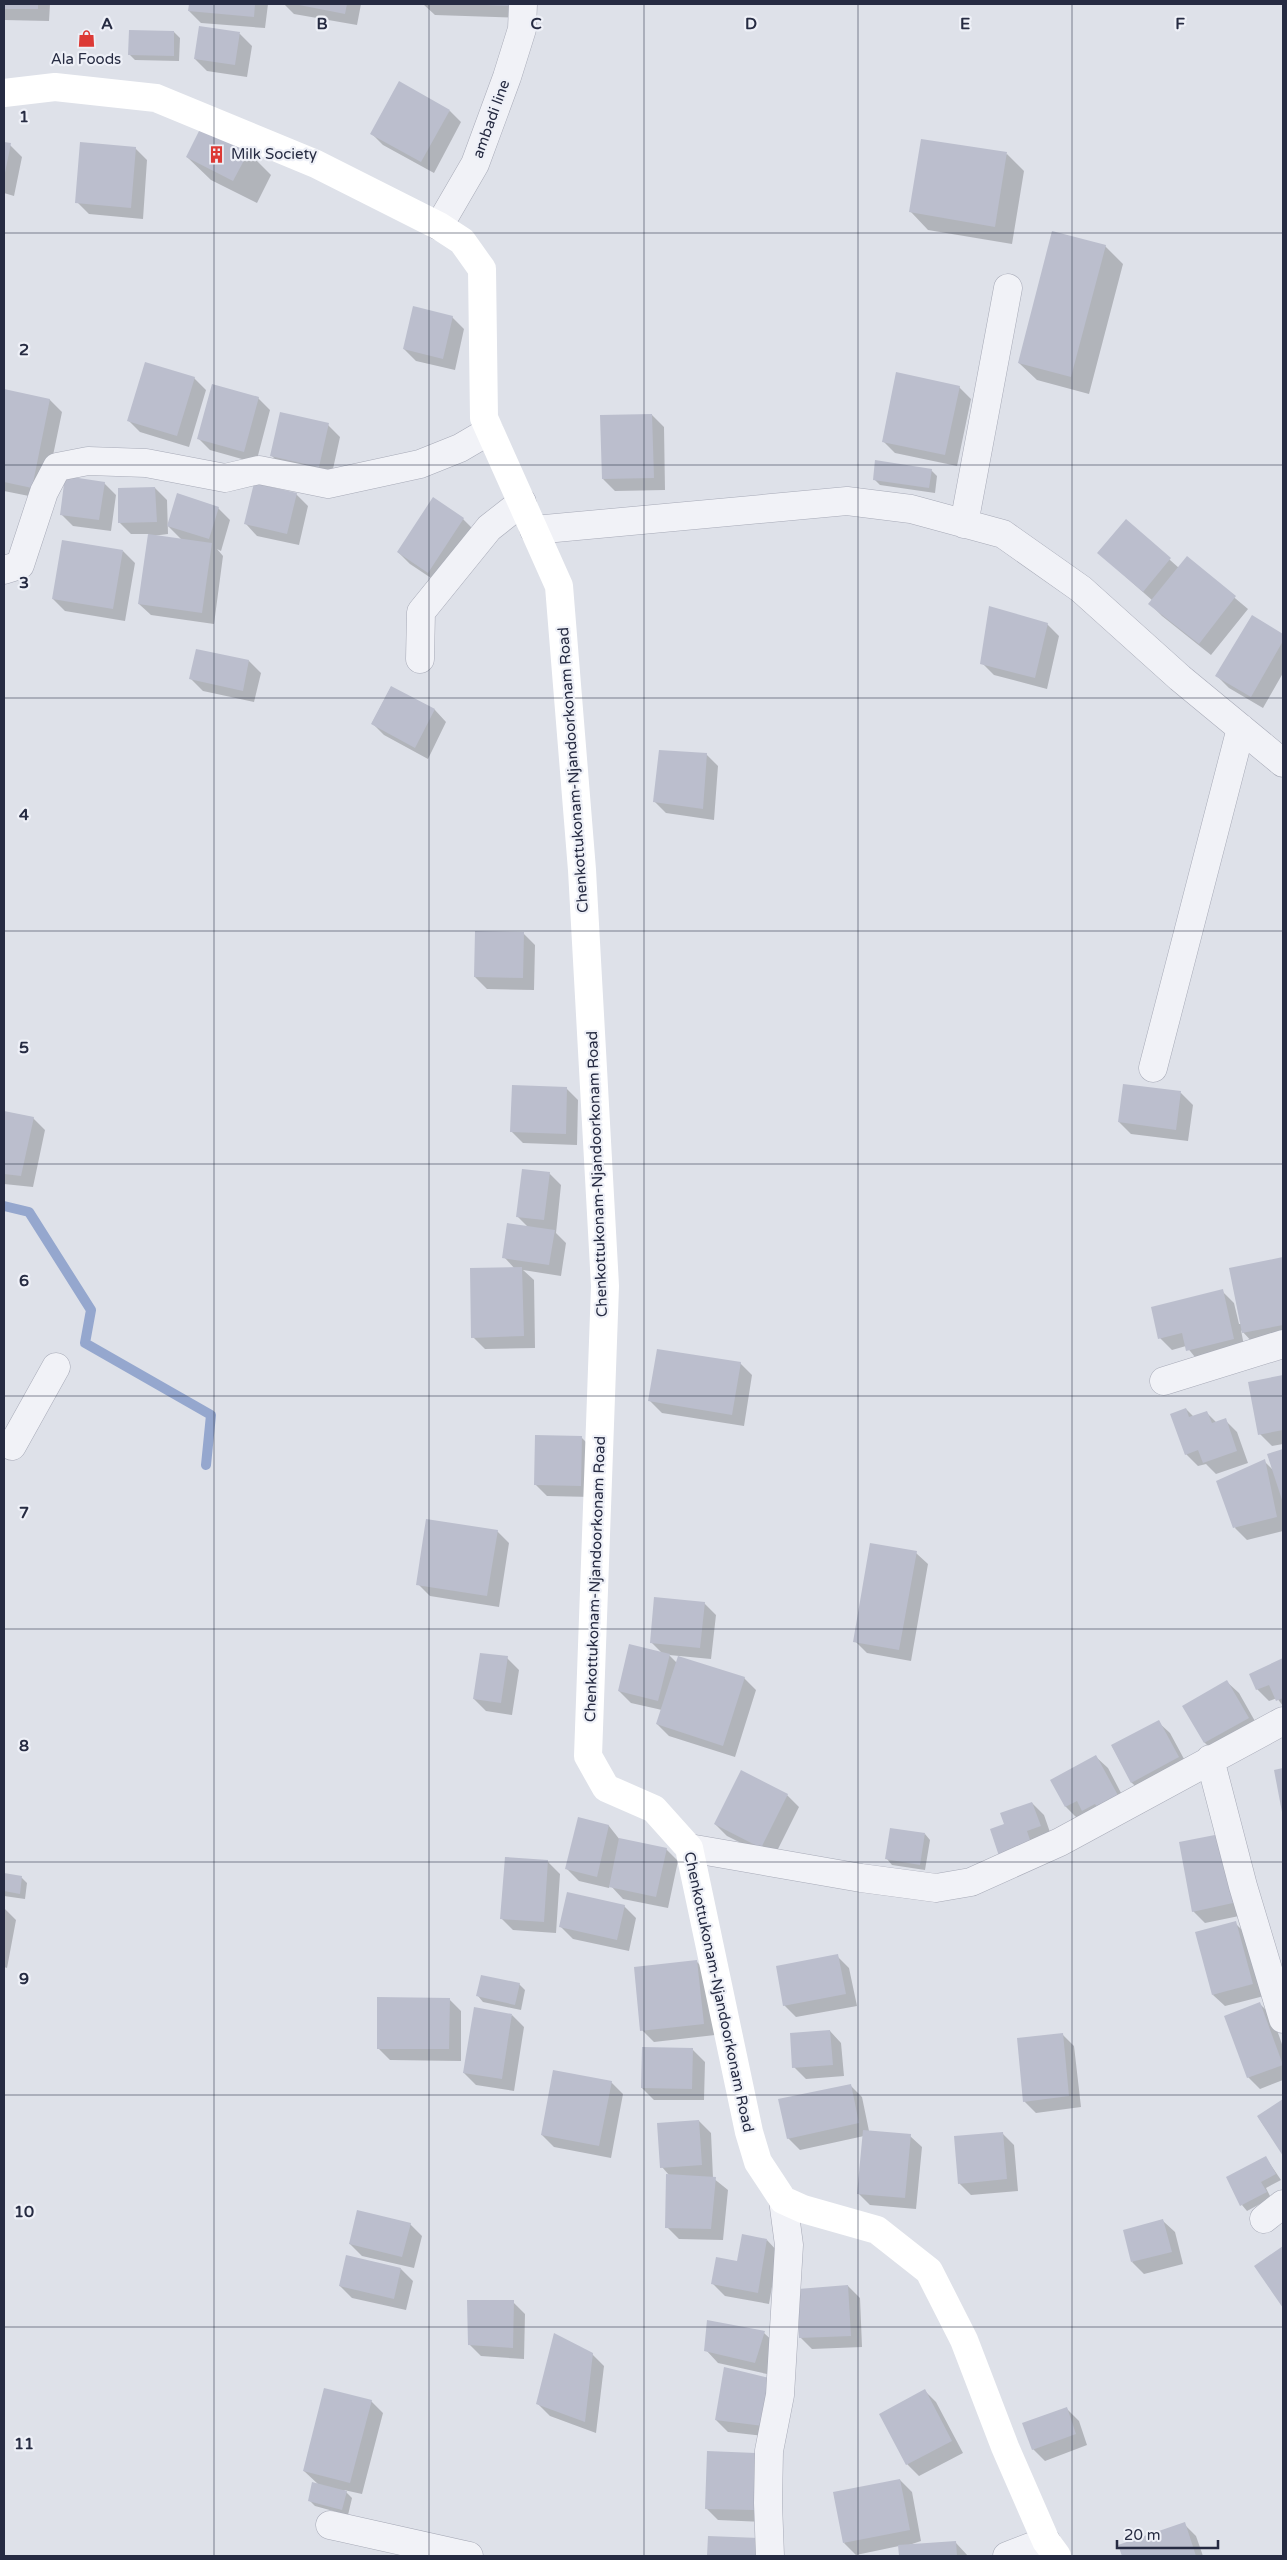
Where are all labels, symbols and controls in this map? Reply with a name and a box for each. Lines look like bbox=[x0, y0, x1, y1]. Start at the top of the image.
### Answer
text: A bbox=[101, 14, 113, 34]
text: B bbox=[316, 14, 328, 34]
text: C bbox=[530, 14, 542, 34]
text: D bbox=[745, 14, 757, 34]
text: E bbox=[960, 14, 970, 34]
text: F bbox=[1175, 14, 1185, 34]
shop icon: Ala Foods bbox=[76, 28, 96, 48]
place label: Ala Foods bbox=[51, 50, 121, 68]
street label: ambadi line bbox=[468, 77, 514, 161]
text: 1 bbox=[19, 107, 29, 127]
building icon: Milk Society bbox=[207, 144, 227, 164]
place label: Milk Society bbox=[231, 145, 317, 163]
text: 2 bbox=[19, 340, 29, 360]
text: 3 bbox=[19, 573, 29, 593]
street label: Chenkottukonam-Njandoorkonam Road bbox=[554, 627, 592, 913]
text: 4 bbox=[19, 805, 29, 825]
street label: Chenkottukonam-Njandoorkonam Road bbox=[583, 1031, 611, 1317]
text: 5 bbox=[19, 1038, 29, 1058]
text: 6 bbox=[19, 1271, 29, 1291]
street label: Chenkottukonam-Njandoorkonam Road bbox=[581, 1436, 609, 1722]
text: 7 bbox=[19, 1503, 29, 1523]
text: 8 bbox=[19, 1736, 29, 1756]
street label: Chenkottukonam-Njandoorkonam Road bbox=[680, 1850, 758, 2134]
text: 9 bbox=[19, 1969, 29, 1989]
text: 10 bbox=[14, 2202, 34, 2222]
text: 11 bbox=[14, 2434, 34, 2454]
scale bar bbox=[1117, 2518, 1218, 2550]
text: 20 m bbox=[1124, 2526, 1161, 2544]

